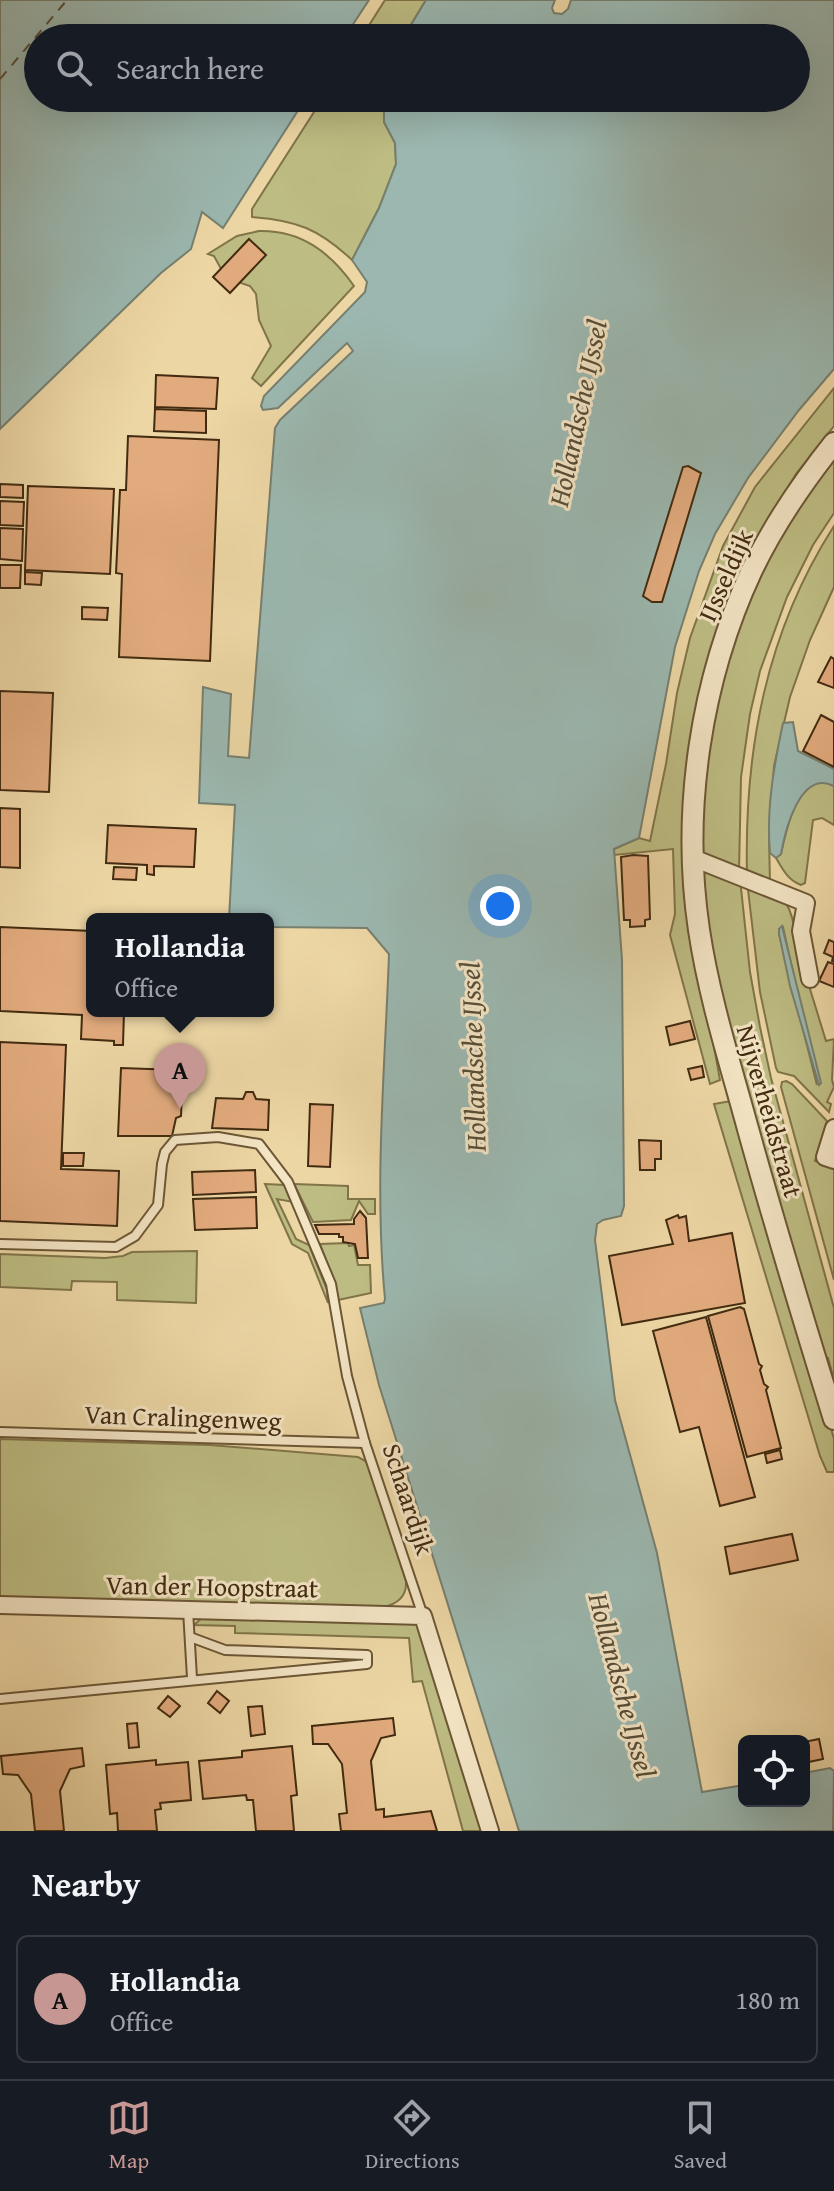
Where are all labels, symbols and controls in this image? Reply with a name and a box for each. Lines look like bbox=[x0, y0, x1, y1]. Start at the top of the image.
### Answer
search box bbox=[24, 24, 810, 112]
icon: search bbox=[52, 46, 96, 90]
text: Search here bbox=[116, 46, 264, 90]
water label: Hollandsche IJssel bbox=[537, 316, 617, 511]
street label: IJsseldijk bbox=[687, 522, 763, 628]
your location bbox=[480, 886, 520, 926]
popup bbox=[86, 913, 274, 1017]
text: Hollandia bbox=[115, 924, 245, 968]
water label: Hollandsche IJssel bbox=[448, 961, 496, 1154]
text: Office bbox=[115, 968, 178, 1007]
street label: Nijverheidstraat bbox=[727, 1020, 813, 1202]
pin: A bbox=[154, 1043, 206, 1109]
street label: Van Cralingenweg bbox=[84, 1394, 282, 1440]
street label: Schaardijk bbox=[373, 1438, 446, 1560]
street label: Van der Hoopstraat bbox=[106, 1565, 318, 1607]
water label: Hollandsche IJssel bbox=[578, 1587, 667, 1782]
map controls bbox=[738, 1735, 810, 1807]
button: locate bbox=[738, 1735, 810, 1807]
text: Nearby bbox=[32, 1859, 141, 1908]
text: Hollandia bbox=[110, 1958, 240, 2002]
text: A bbox=[52, 1980, 68, 2019]
text: 180 m bbox=[735, 1980, 800, 2019]
text: Office bbox=[110, 2002, 174, 2041]
tab: Map bbox=[107, 2096, 151, 2176]
tab: Directions bbox=[365, 2096, 460, 2176]
tab: Saved bbox=[674, 2096, 727, 2176]

